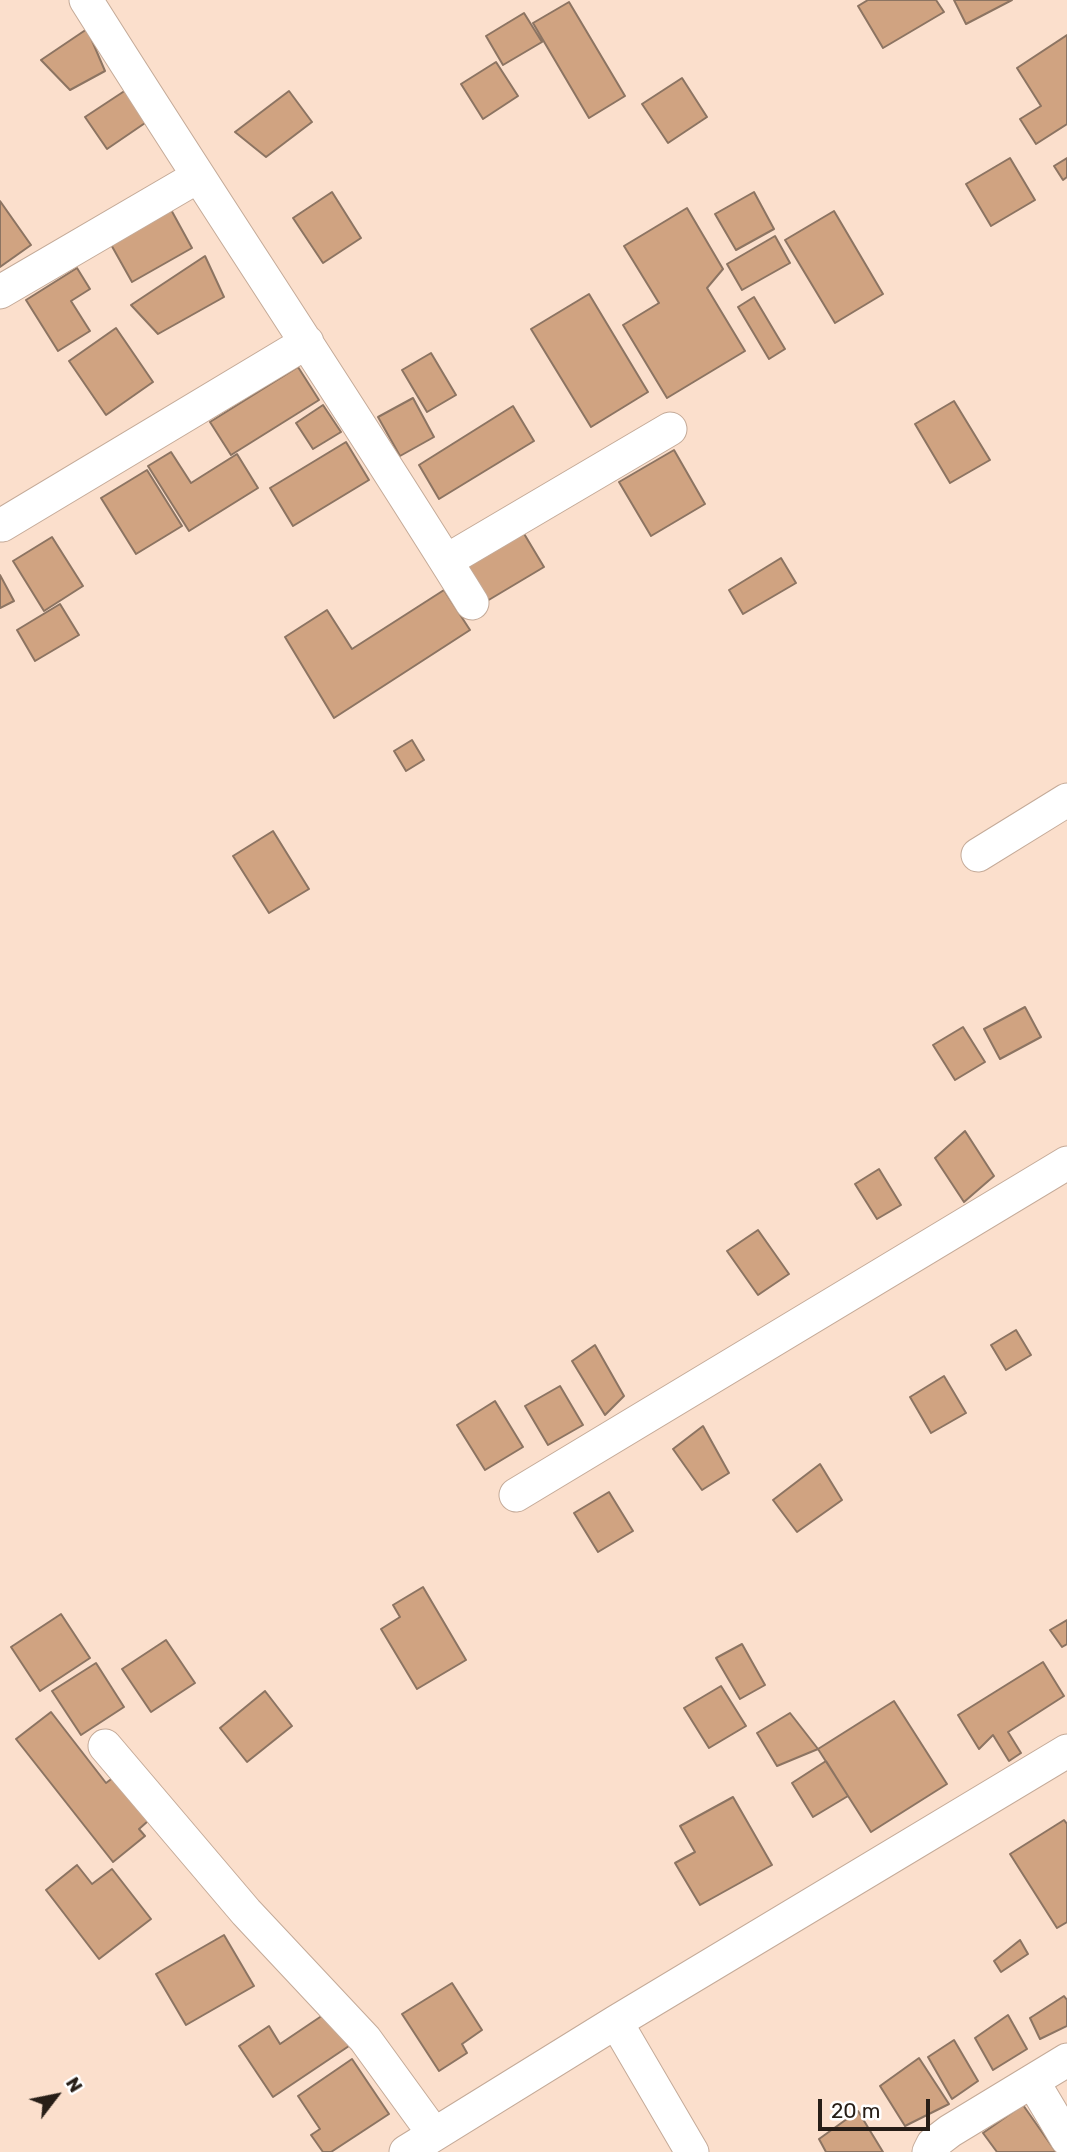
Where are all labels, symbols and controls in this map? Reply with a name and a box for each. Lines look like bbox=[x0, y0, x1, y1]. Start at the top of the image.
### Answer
north arrow bbox=[21, 2061, 91, 2131]
text: N bbox=[61, 2073, 88, 2096]
scale bar bbox=[822, 2086, 934, 2130]
text: 20 m bbox=[831, 2098, 880, 2123]

